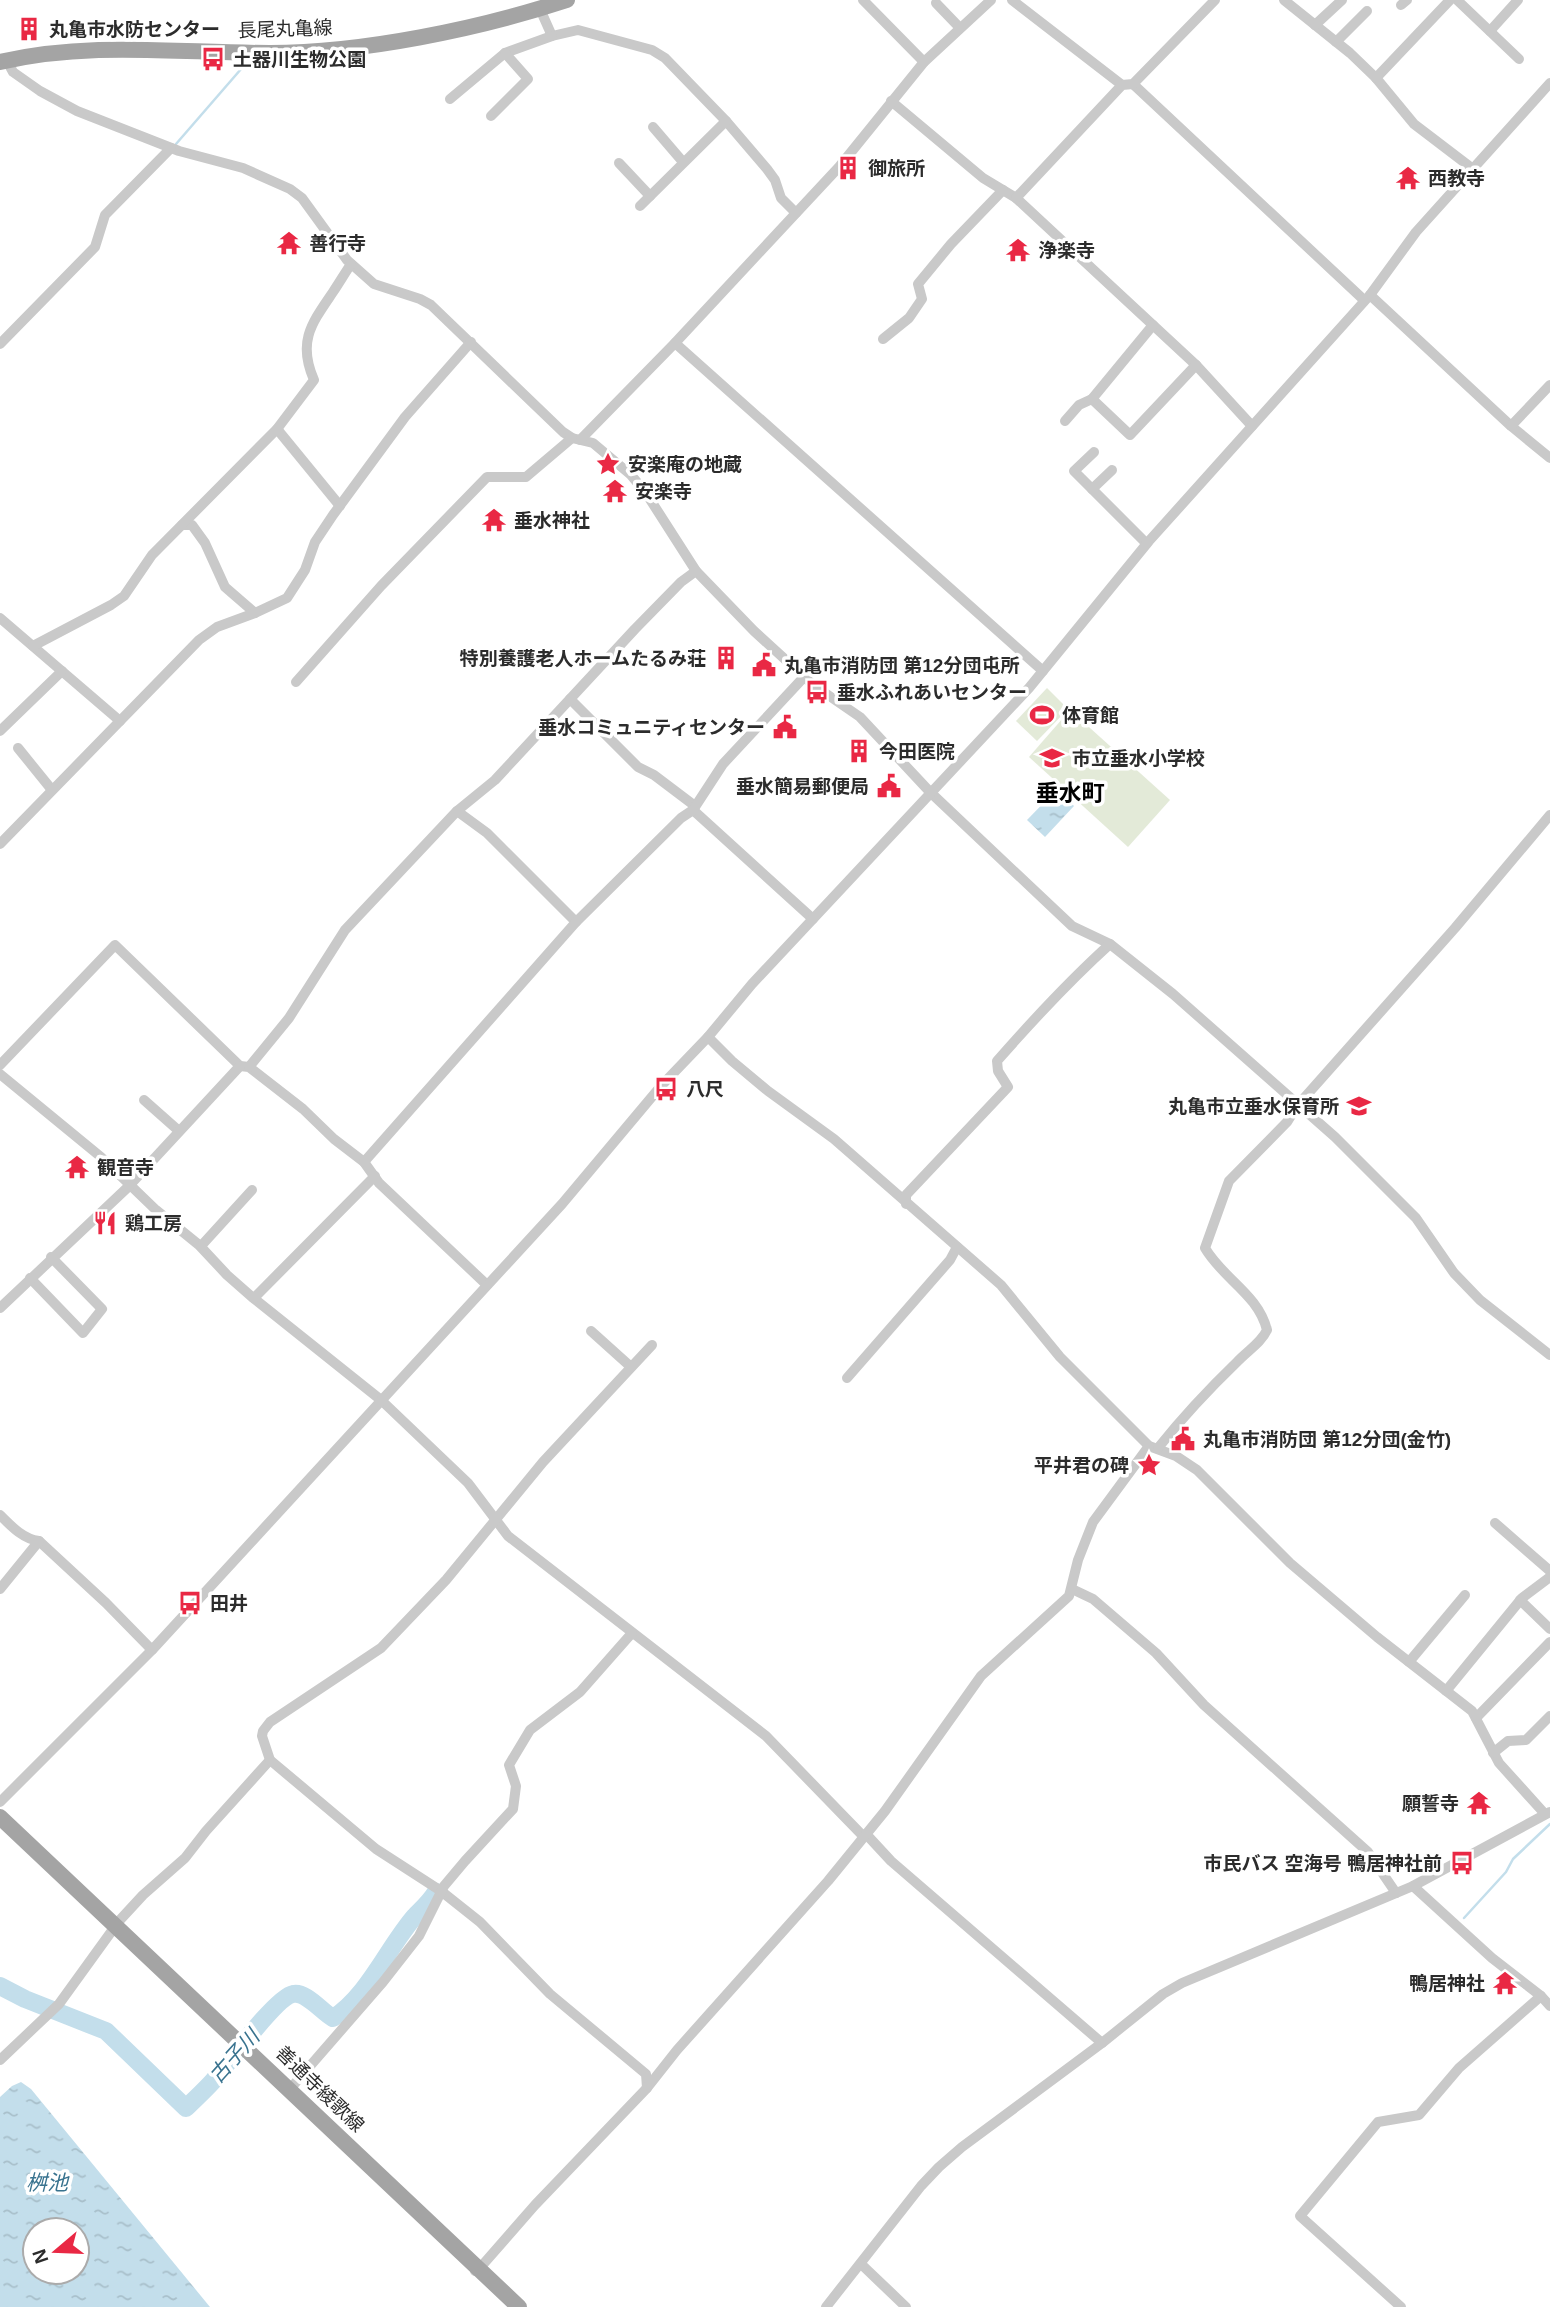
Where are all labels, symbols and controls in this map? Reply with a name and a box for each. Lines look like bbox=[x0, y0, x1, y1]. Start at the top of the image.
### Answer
building icon: 丸亀市水防センター bbox=[15, 15, 43, 43]
street label: 長尾丸亀線 bbox=[237, 17, 333, 41]
place label: 丸亀市水防センター bbox=[49, 19, 220, 40]
bus stop icon: 土器川生物公園 bbox=[199, 45, 227, 73]
place label: 土器川生物公園 bbox=[233, 49, 366, 70]
building icon: 御旅所 bbox=[834, 154, 862, 182]
place label: 御旅所 bbox=[868, 158, 925, 179]
temple icon: 西教寺 bbox=[1394, 164, 1422, 192]
place label: 西教寺 bbox=[1428, 168, 1485, 189]
temple icon: 善行寺 bbox=[275, 229, 303, 257]
place label: 善行寺 bbox=[309, 233, 366, 254]
temple icon: 浄楽寺 bbox=[1004, 236, 1032, 264]
place label: 浄楽寺 bbox=[1038, 240, 1095, 261]
place icon: 安楽庵の地蔵 bbox=[594, 450, 622, 478]
place label: 安楽庵の地蔵 bbox=[628, 454, 742, 475]
temple icon: 安楽寺 bbox=[601, 477, 629, 505]
place label: 安楽寺 bbox=[635, 481, 692, 502]
temple icon: 垂水神社 bbox=[480, 506, 508, 534]
place label: 垂水神社 bbox=[514, 510, 590, 531]
building icon: 特別養護老人ホームたるみ荘 bbox=[712, 644, 740, 672]
place label: 特別養護老人ホームたるみ荘 bbox=[460, 648, 706, 669]
public building icon: 丸亀市消防団 第12分団屯所 bbox=[750, 651, 778, 679]
place label: 丸亀市消防団 第12分団屯所 bbox=[784, 655, 1019, 676]
bus stop icon: 垂水ふれあいセンター bbox=[803, 678, 831, 706]
place label: 垂水ふれあいセンター bbox=[837, 682, 1027, 703]
sports icon: 体育館 bbox=[1028, 701, 1056, 729]
place label: 体育館 bbox=[1062, 705, 1119, 726]
public building icon: 垂水コミュニティセンター bbox=[771, 713, 799, 741]
place label: 垂水コミュニティセンター bbox=[538, 717, 765, 738]
building icon: 今田医院 bbox=[845, 737, 873, 765]
place label: 今田医院 bbox=[879, 741, 955, 762]
school or university icon: 市立垂水小学校 bbox=[1038, 744, 1066, 772]
place label: 市立垂水小学校 bbox=[1072, 748, 1205, 769]
public building icon: 垂水簡易郵便局 bbox=[875, 772, 903, 800]
place label: 垂水簡易郵便局 bbox=[736, 776, 869, 797]
district label: 垂水町 bbox=[1036, 780, 1105, 806]
bus stop icon: 八尺 bbox=[652, 1075, 680, 1103]
place label: 八尺 bbox=[686, 1079, 724, 1100]
school or university icon: 丸亀市立垂水保育所 bbox=[1345, 1092, 1373, 1120]
place label: 丸亀市立垂水保育所 bbox=[1168, 1096, 1339, 1117]
temple icon: 観音寺 bbox=[63, 1153, 91, 1181]
place label: 観音寺 bbox=[97, 1157, 154, 1178]
restaurant icon: 鶏工房 bbox=[91, 1209, 119, 1237]
place label: 鶏工房 bbox=[125, 1213, 182, 1234]
public building icon: 丸亀市消防団 第12分団(金竹) bbox=[1169, 1425, 1197, 1453]
place label: 丸亀市消防団 第12分団(金竹) bbox=[1203, 1429, 1451, 1450]
place icon: 平井君の碑 bbox=[1135, 1451, 1163, 1479]
place label: 平井君の碑 bbox=[1034, 1455, 1129, 1476]
bus stop icon: 田井 bbox=[176, 1589, 204, 1617]
place label: 田井 bbox=[210, 1593, 248, 1614]
temple icon: 願誓寺 bbox=[1465, 1789, 1493, 1817]
place label: 願誓寺 bbox=[1402, 1793, 1459, 1814]
bus stop icon: 市民バス 空海号 鴨居神社前 bbox=[1448, 1849, 1476, 1877]
place label: 市民バス 空海号 鴨居神社前 bbox=[1203, 1853, 1442, 1874]
temple icon: 鴨居神社 bbox=[1491, 1969, 1519, 1997]
place label: 鴨居神社 bbox=[1409, 1973, 1485, 1994]
water label: 古子川 bbox=[204, 2023, 265, 2087]
street label: 善通寺綾歌線 bbox=[272, 2042, 368, 2136]
water label: 桝池 bbox=[26, 2171, 70, 2194]
north arrow bbox=[21, 2216, 91, 2286]
text: N bbox=[28, 2246, 53, 2266]

